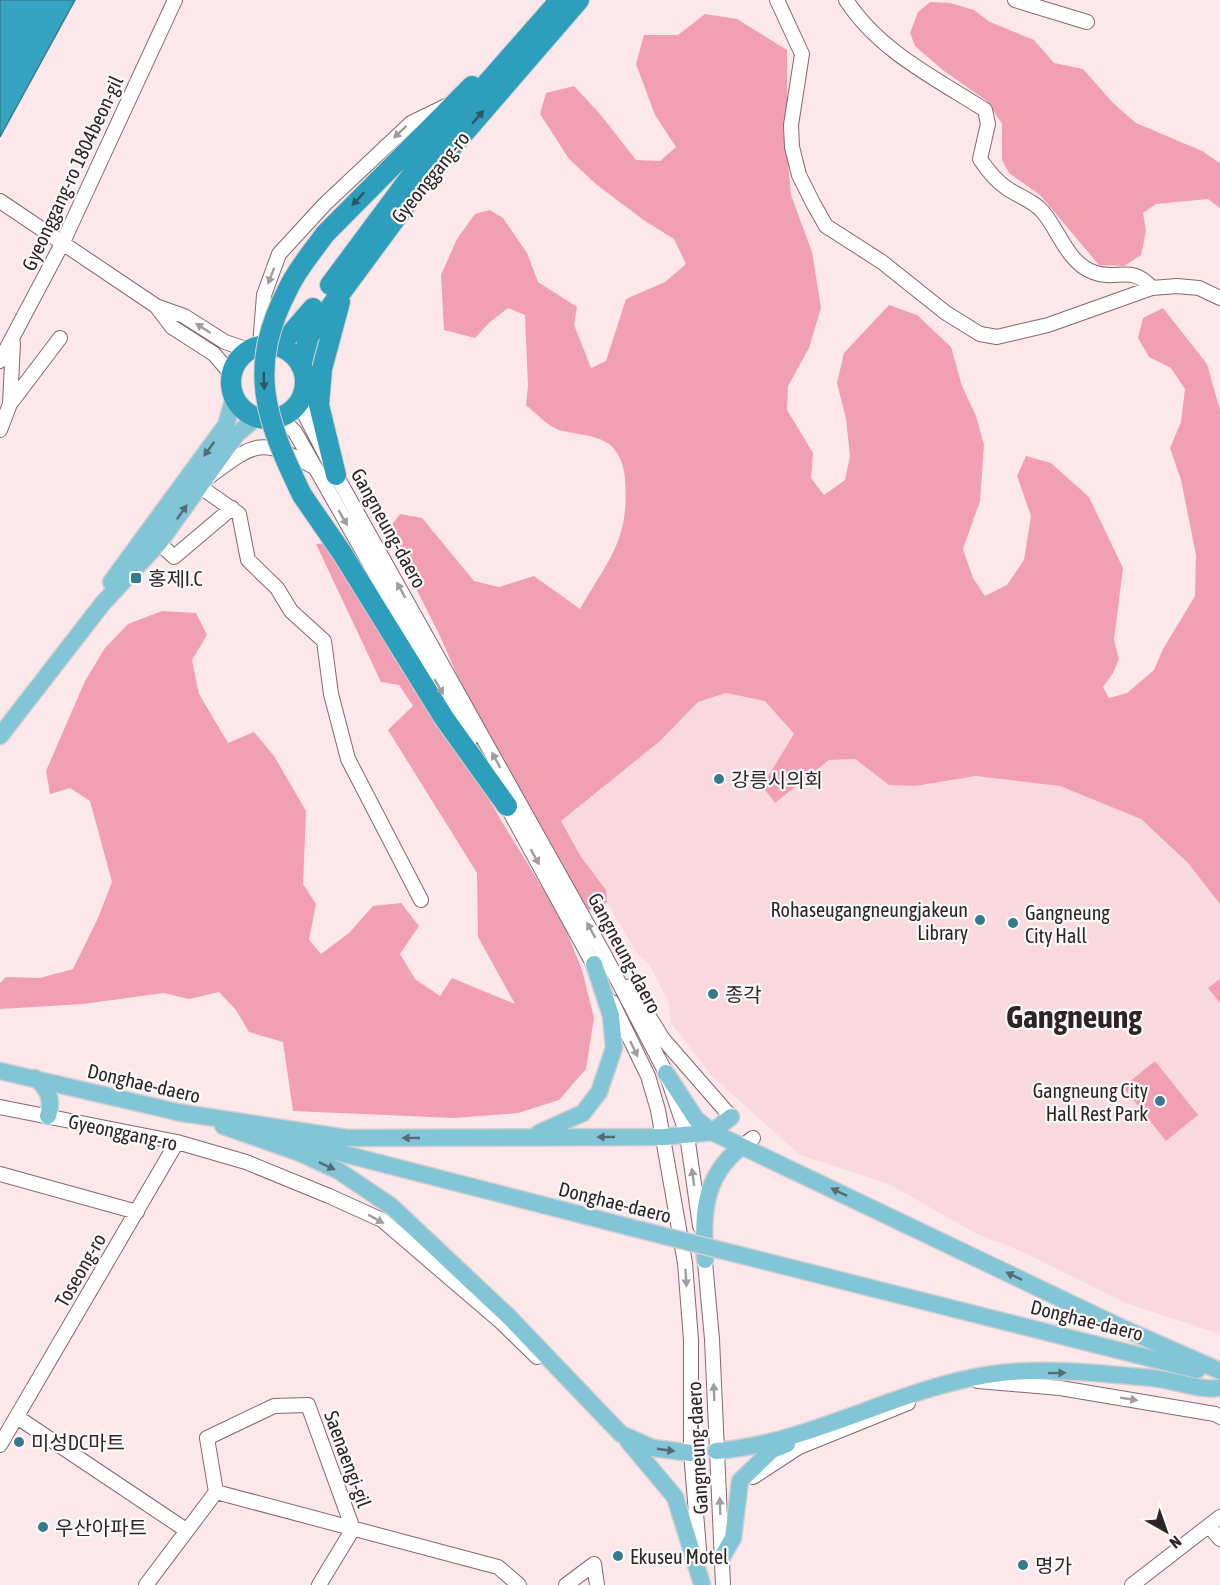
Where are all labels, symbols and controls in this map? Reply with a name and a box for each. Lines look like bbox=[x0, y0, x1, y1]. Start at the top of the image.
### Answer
street label: Gyeonggang-ro 1804beon-gil bbox=[17, 71, 128, 274]
one-way arrow bbox=[471, 110, 484, 125]
one-way arrow bbox=[394, 125, 408, 139]
street label: Gyeonggang-ro bbox=[386, 127, 474, 227]
one-way arrow bbox=[352, 191, 365, 206]
one-way arrow bbox=[266, 267, 275, 285]
one-way arrow bbox=[195, 323, 211, 334]
one-way arrow bbox=[259, 372, 268, 391]
one-way arrow bbox=[204, 441, 215, 457]
street label: Gangneung-daero bbox=[347, 464, 431, 592]
one-way arrow bbox=[176, 504, 188, 520]
one-way arrow bbox=[338, 509, 348, 526]
place label: 홍제I.C bbox=[148, 567, 202, 590]
marker: 홍제I.C bbox=[129, 571, 143, 585]
one-way arrow bbox=[396, 581, 406, 598]
one-way arrow bbox=[434, 679, 445, 695]
one-way arrow bbox=[491, 751, 501, 768]
place label: 강릉시의회 bbox=[731, 768, 823, 791]
marker: 강릉시의회 bbox=[712, 772, 726, 786]
one-way arrow bbox=[530, 849, 540, 866]
street label: Gangneung-daero bbox=[584, 889, 666, 1017]
place label: Rohaseugangneungjakeun Library bbox=[771, 898, 968, 944]
place label: Gangneung City Hall bbox=[1025, 901, 1110, 947]
marker: Rohaseugangneungjakeun Library bbox=[973, 913, 987, 927]
marker: Gangneung City Hall bbox=[1006, 916, 1020, 930]
one-way arrow bbox=[586, 921, 596, 938]
place label: 종각 bbox=[725, 983, 762, 1006]
marker: 종각 bbox=[706, 987, 720, 1001]
district label: Gangneung bbox=[1006, 998, 1142, 1035]
one-way arrow bbox=[630, 1040, 639, 1057]
street label: Donghae-daero bbox=[85, 1059, 203, 1107]
place label: Gangneung City Hall Rest Park bbox=[1033, 1079, 1148, 1125]
marker: Gangneung City Hall Rest Park bbox=[1153, 1094, 1167, 1108]
street label: Gyeonggang-ro bbox=[66, 1109, 180, 1155]
one-way arrow bbox=[596, 1132, 615, 1142]
one-way arrow bbox=[401, 1133, 420, 1143]
one-way arrow bbox=[319, 1161, 336, 1170]
one-way arrow bbox=[689, 1168, 698, 1187]
street label: Donghae-daero bbox=[556, 1177, 674, 1227]
one-way arrow bbox=[830, 1187, 847, 1196]
one-way arrow bbox=[368, 1214, 385, 1224]
street label: Toseong-ro bbox=[50, 1229, 110, 1311]
one-way arrow bbox=[681, 1268, 690, 1287]
one-way arrow bbox=[1006, 1272, 1023, 1281]
street label: Donghae-daero bbox=[1028, 1295, 1146, 1345]
one-way arrow bbox=[1047, 1368, 1066, 1377]
street label: Gangneung-daero bbox=[682, 1381, 712, 1515]
one-way arrow bbox=[709, 1383, 718, 1402]
one-way arrow bbox=[1119, 1395, 1138, 1404]
street label: Saenaengi-gil bbox=[320, 1407, 376, 1511]
place label: 미성DC마트 bbox=[31, 1431, 125, 1454]
marker: 미성DC마트 bbox=[12, 1435, 26, 1449]
one-way arrow bbox=[656, 1446, 675, 1455]
one-way arrow bbox=[715, 1496, 725, 1515]
north arrow bbox=[1136, 1501, 1196, 1561]
place label: 우산아파트 bbox=[55, 1516, 147, 1539]
marker: 우산아파트 bbox=[36, 1520, 50, 1534]
text: N bbox=[1166, 1533, 1185, 1552]
place label: Ekuseu Motel bbox=[630, 1545, 729, 1568]
marker: Ekuseu Motel bbox=[611, 1549, 625, 1563]
place label: 명가 bbox=[1035, 1554, 1072, 1577]
marker: 명가 bbox=[1016, 1558, 1030, 1572]

